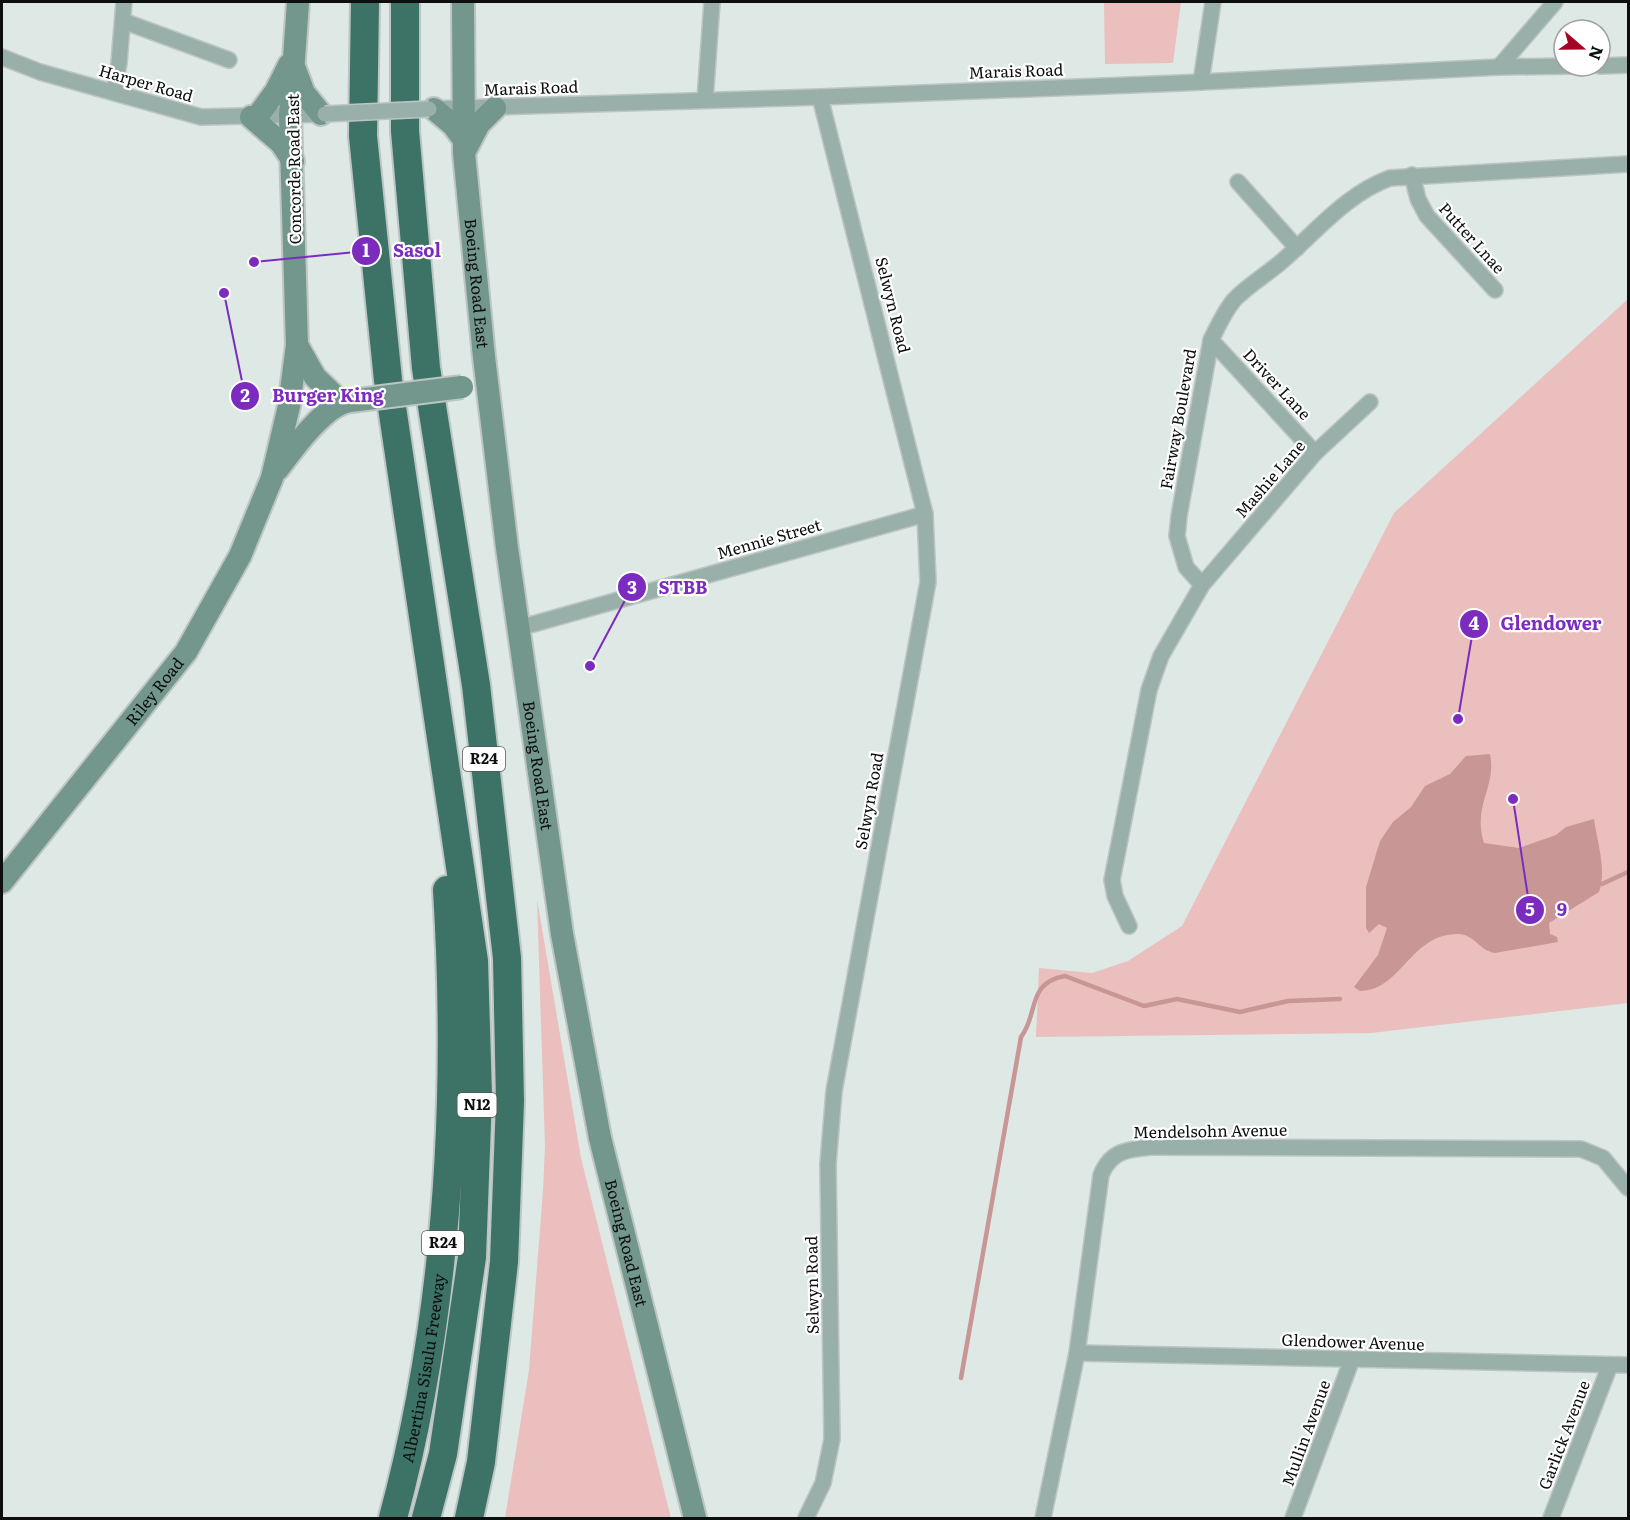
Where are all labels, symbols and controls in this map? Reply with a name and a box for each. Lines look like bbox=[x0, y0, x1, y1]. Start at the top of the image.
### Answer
north arrow bbox=[1552, 18, 1612, 78]
text: N bbox=[1583, 43, 1611, 64]
street label: Marais Road bbox=[968, 56, 1064, 84]
street label: Harper Road bbox=[96, 57, 196, 107]
street label: Marais Road bbox=[483, 73, 579, 101]
street label: Concorde Road East bbox=[280, 93, 306, 245]
street label: Putter Lnae bbox=[1434, 196, 1511, 278]
street label: Boeing Road East bbox=[459, 217, 496, 350]
callout: Sasol bbox=[351, 233, 453, 269]
text: 1 bbox=[362, 236, 370, 263]
text: Sasol bbox=[393, 236, 441, 263]
street label: Selwyn Road bbox=[870, 254, 918, 356]
street label: Driver Lane bbox=[1238, 342, 1317, 424]
street label: Fairway Boulevard bbox=[1153, 346, 1201, 491]
callout: Burger King bbox=[230, 378, 396, 414]
text: 2 bbox=[240, 381, 250, 408]
text: Burger King bbox=[272, 381, 385, 408]
street label: Mashie Lane bbox=[1229, 434, 1310, 523]
street label: Mennie Street bbox=[714, 512, 824, 564]
callout: STBB bbox=[617, 569, 720, 605]
text: 3 bbox=[627, 573, 637, 600]
text: STBB bbox=[658, 573, 708, 600]
callout: Glendower bbox=[1459, 606, 1614, 642]
text: 4 bbox=[1469, 609, 1480, 636]
text: Glendower bbox=[1500, 609, 1602, 636]
street label: Riley Road bbox=[119, 651, 189, 730]
street label: Boeing Road East bbox=[518, 699, 560, 832]
road number: R24 bbox=[463, 747, 505, 771]
street label: Selwyn Road bbox=[848, 750, 888, 851]
callout: 9 bbox=[1515, 892, 1579, 928]
text: 5 bbox=[1525, 895, 1535, 922]
text: 9 bbox=[1557, 895, 1567, 922]
road number: N12 bbox=[458, 1093, 496, 1117]
street label: Mendelsohn Avenue bbox=[1133, 1117, 1287, 1143]
street label: Boeing Road East bbox=[600, 1176, 655, 1310]
road number: R24 bbox=[422, 1231, 464, 1255]
street label: Selwyn Road bbox=[798, 1235, 824, 1334]
street label: Albertina Sisulu Freeway bbox=[394, 1271, 450, 1465]
street label: Glendower Avenue bbox=[1281, 1327, 1425, 1355]
street label: Mullin Avenue bbox=[1275, 1376, 1335, 1489]
street label: Garlick Avenue bbox=[1531, 1376, 1595, 1493]

